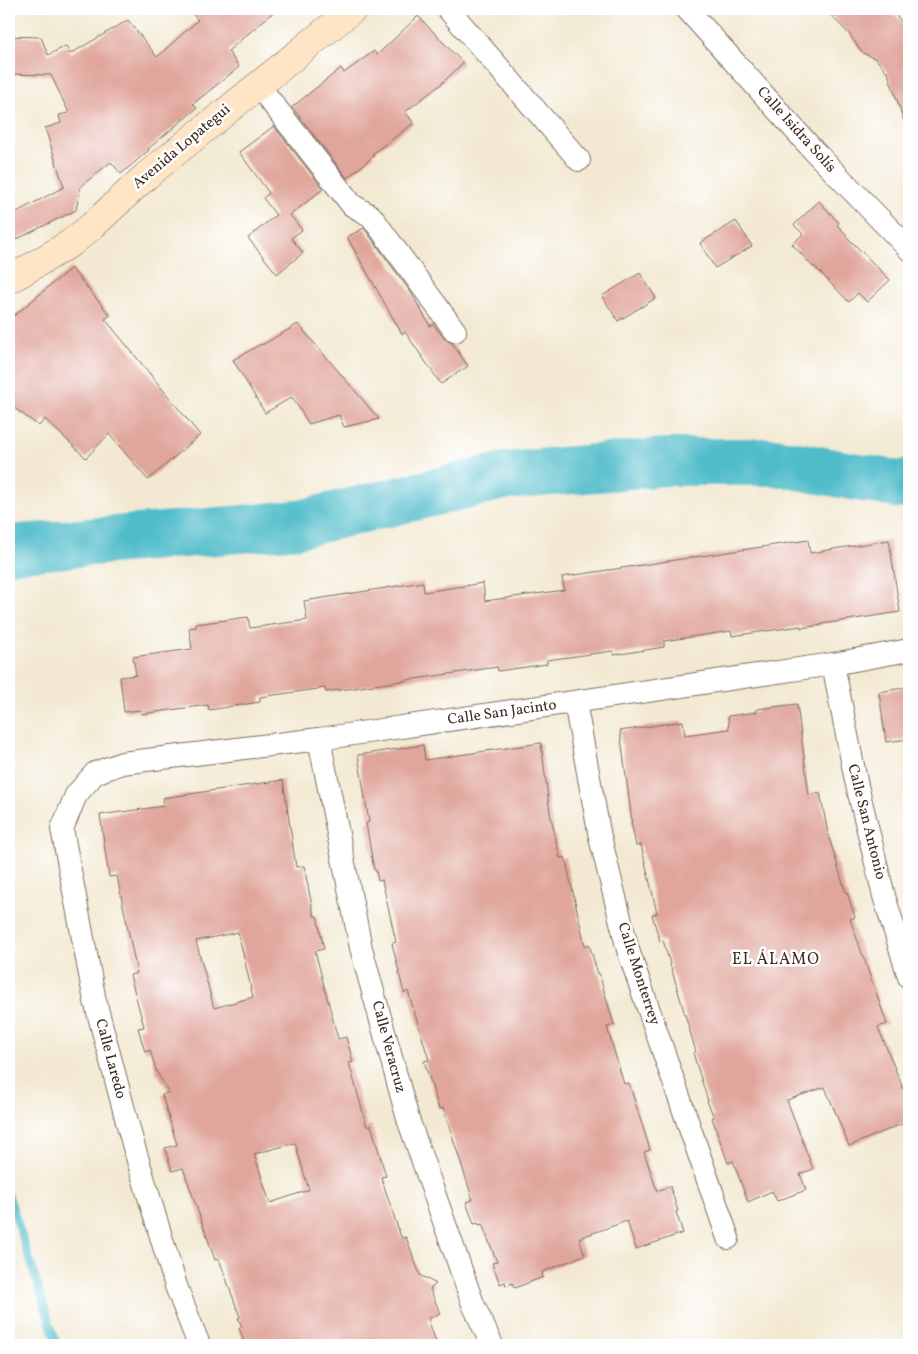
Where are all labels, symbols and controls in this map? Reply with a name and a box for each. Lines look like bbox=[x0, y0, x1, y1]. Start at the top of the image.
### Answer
street label: Calle Isidra Solís bbox=[752, 82, 840, 178]
street label: Avenida Lopategui bbox=[129, 100, 235, 194]
street label: Calle San Jacinto bbox=[446, 695, 558, 731]
street label: Calle San Antonio bbox=[842, 762, 890, 882]
street label: Calle Monterrey bbox=[612, 920, 664, 1028]
district label: EL ÁLAMO bbox=[732, 949, 820, 971]
street label: Calle Veracruz bbox=[366, 999, 410, 1095]
street label: Calle Laredo bbox=[89, 1017, 131, 1101]

